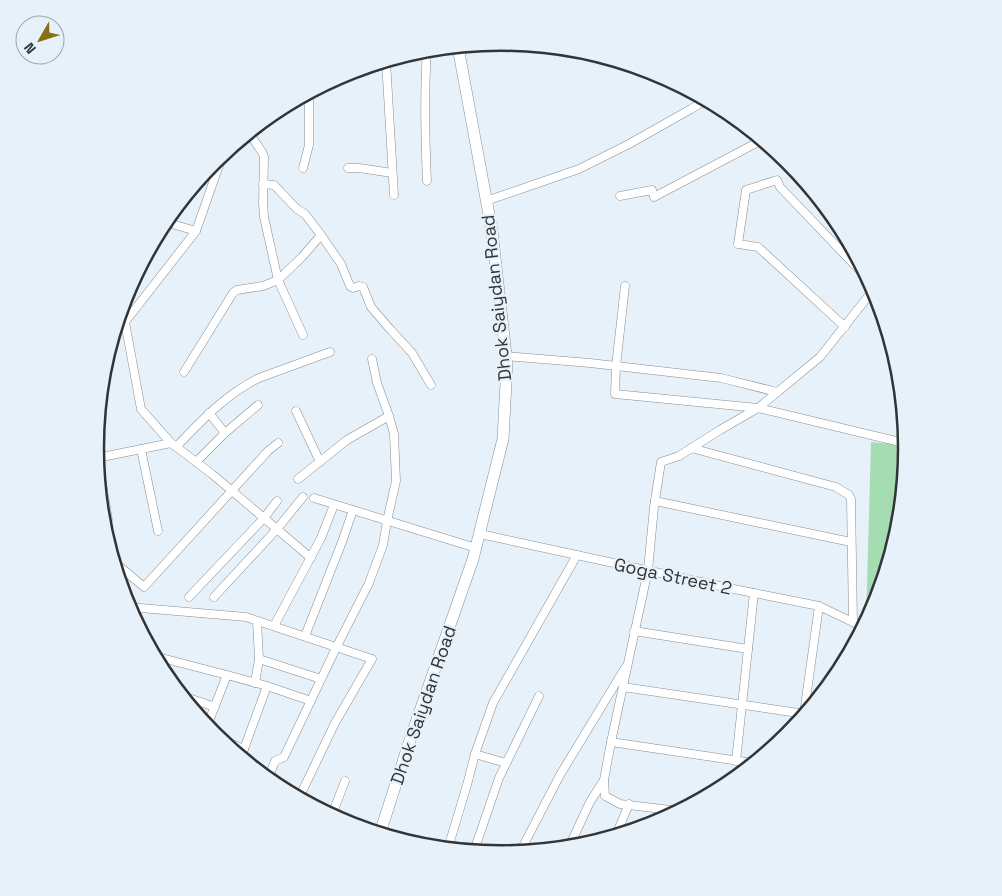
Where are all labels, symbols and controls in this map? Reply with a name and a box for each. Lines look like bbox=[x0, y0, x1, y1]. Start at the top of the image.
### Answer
north arrow bbox=[15, 15, 65, 65]
text: N bbox=[20, 39, 40, 57]
street label: Dhok Saiydan Road bbox=[476, 214, 516, 382]
street label: Goga Street 2 bbox=[612, 552, 734, 600]
street label: Dhok Saiydan Road bbox=[385, 622, 461, 788]

